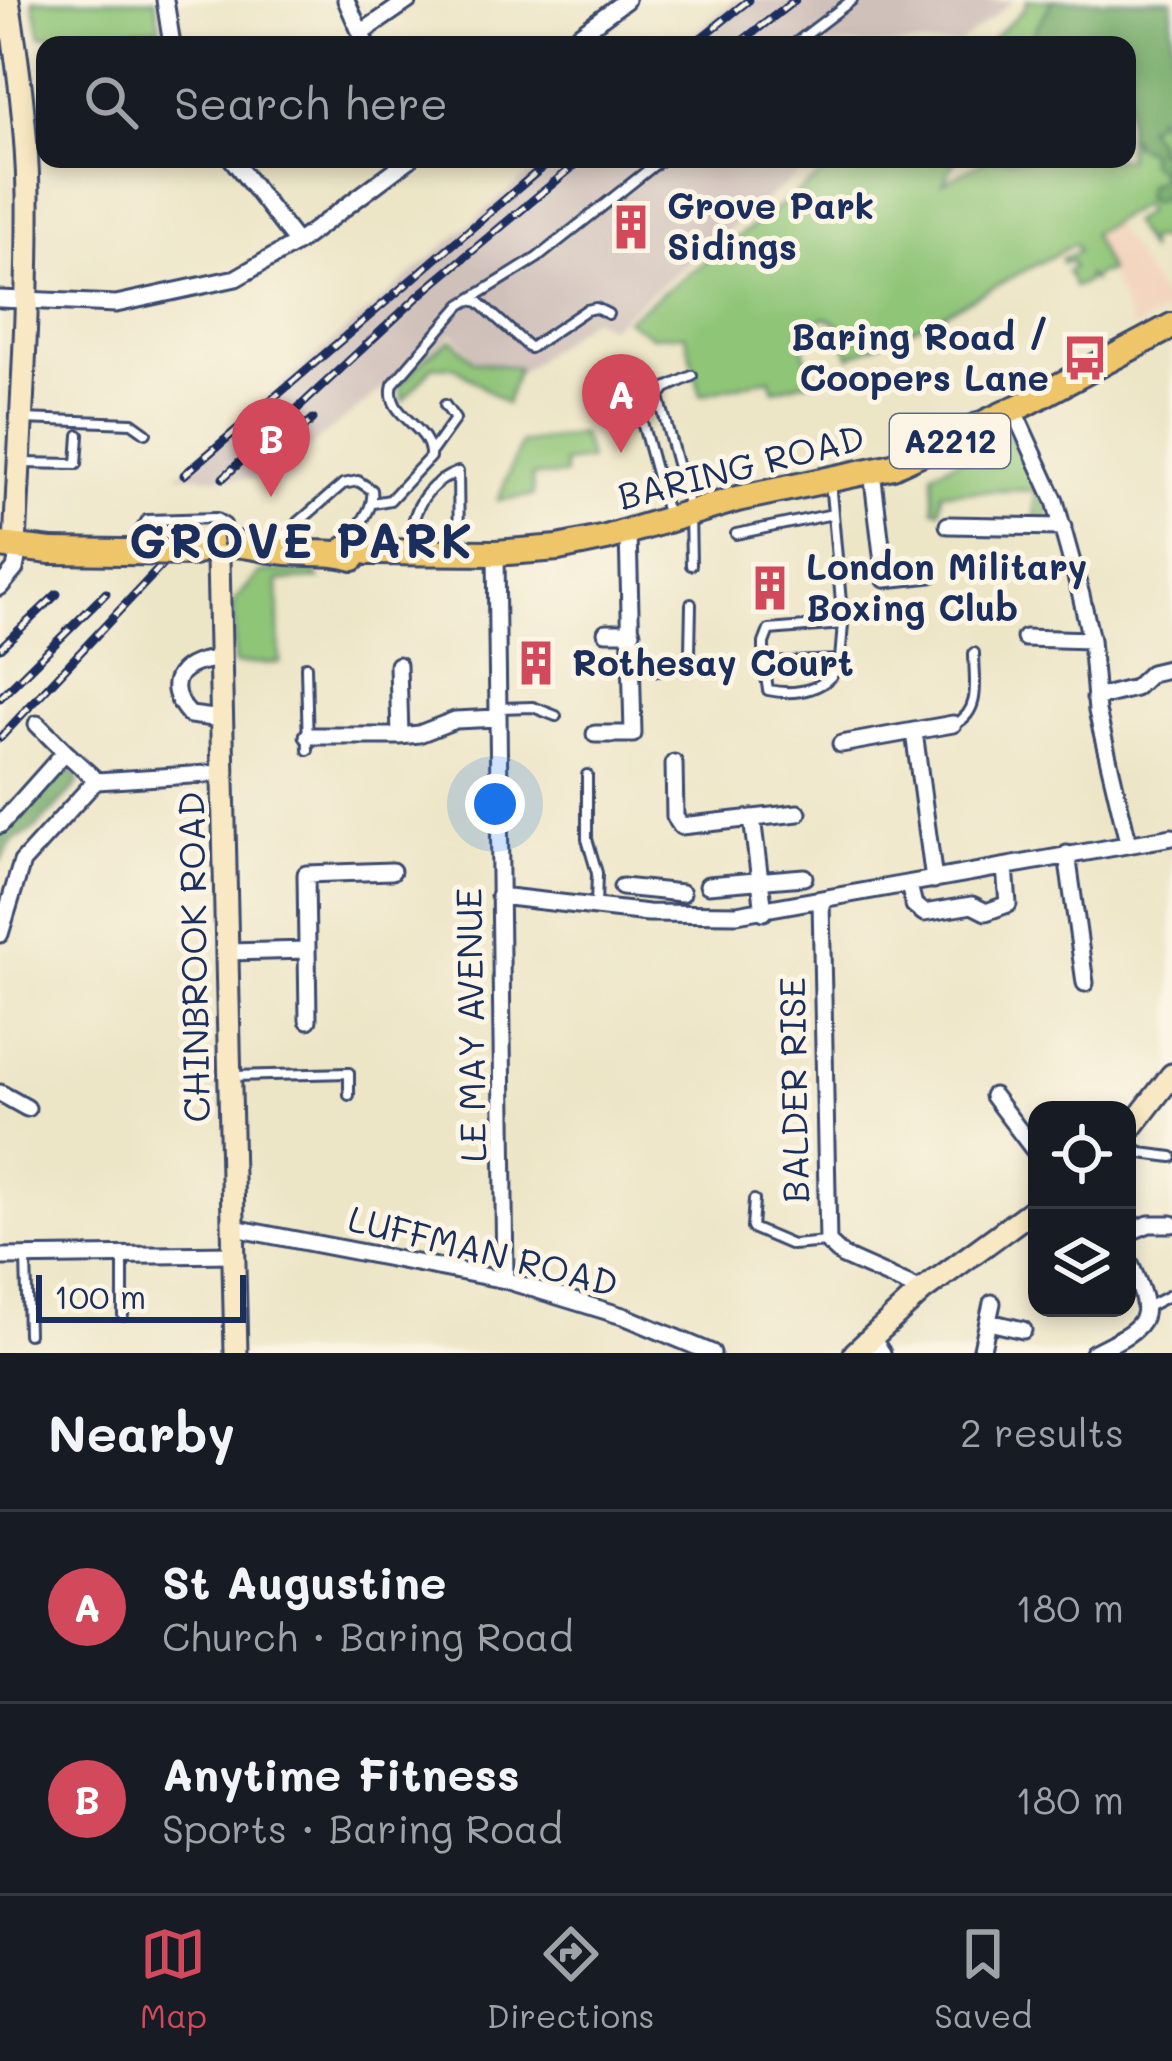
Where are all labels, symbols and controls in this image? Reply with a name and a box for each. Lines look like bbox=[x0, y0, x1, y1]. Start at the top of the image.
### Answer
search box bbox=[36, 36, 1136, 168]
icon: search bbox=[78, 69, 144, 135]
text: Search here bbox=[174, 73, 448, 131]
place label: Grove Park Sidings bbox=[667, 181, 874, 269]
building icon: Grove Park Sidings bbox=[606, 202, 656, 252]
place label: Baring Road / Coopers Lane bbox=[791, 312, 1049, 400]
bus stop icon: Baring Road / Coopers Lane bbox=[1060, 333, 1110, 383]
pin: A bbox=[582, 354, 660, 453]
pin: B bbox=[232, 398, 310, 497]
street label: BARING ROAD bbox=[613, 412, 869, 519]
road number: A2212 bbox=[890, 414, 1010, 468]
district label: GROVE PARK bbox=[129, 508, 475, 570]
place label: London Military Boxing Club bbox=[806, 542, 1087, 630]
building icon: London Military Boxing Club bbox=[745, 563, 795, 613]
building icon: Rothesay Court bbox=[511, 638, 561, 688]
place label: Rothesay Court bbox=[572, 638, 854, 686]
your location bbox=[465, 774, 525, 834]
street label: CHINBROOK ROAD bbox=[166, 791, 219, 1123]
street label: LE MAY AVENUE bbox=[444, 887, 495, 1163]
street label: BALDER RISE bbox=[767, 977, 818, 1203]
map controls bbox=[1028, 1101, 1136, 1317]
button: locate bbox=[1028, 1101, 1136, 1209]
street label: LUFFMAN ROAD bbox=[344, 1193, 623, 1306]
button: layers bbox=[1028, 1209, 1136, 1317]
scale bar bbox=[36, 1269, 246, 1322]
text: 100 m bbox=[54, 1274, 146, 1317]
text: Nearby bbox=[48, 1398, 235, 1465]
text: 2 results bbox=[960, 1406, 1124, 1457]
text: St Augustine bbox=[162, 1552, 447, 1610]
text: A bbox=[73, 1581, 101, 1632]
text: 180 m bbox=[1015, 1581, 1124, 1632]
text: Church · Baring Road bbox=[162, 1610, 574, 1661]
text: Anytime Fitness bbox=[162, 1744, 520, 1802]
text: B bbox=[74, 1773, 100, 1824]
text: 180 m bbox=[1015, 1773, 1124, 1824]
text: Sports · Baring Road bbox=[162, 1802, 563, 1853]
tab: Map bbox=[140, 1921, 207, 2036]
tab: Directions bbox=[487, 1921, 654, 2036]
tab: Saved bbox=[934, 1921, 1032, 2036]

